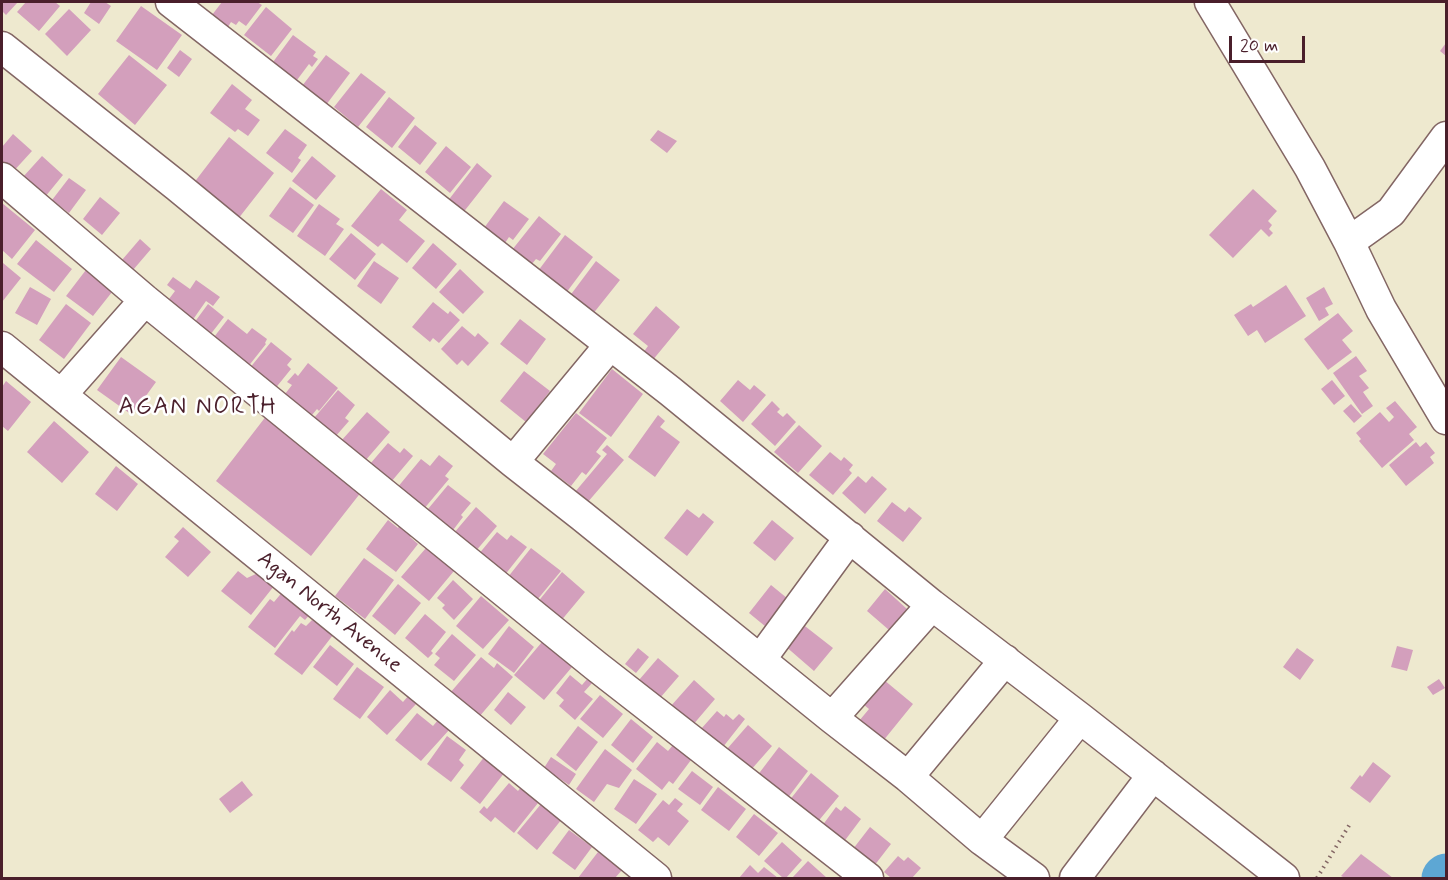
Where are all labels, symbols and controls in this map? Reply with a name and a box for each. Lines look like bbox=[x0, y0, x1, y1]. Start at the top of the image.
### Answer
scale bar bbox=[1232, 24, 1308, 62]
text: 20 m bbox=[1240, 34, 1278, 58]
district label: AGAN NORTH bbox=[118, 394, 278, 422]
street label: Agan North Avenue bbox=[251, 546, 407, 680]

